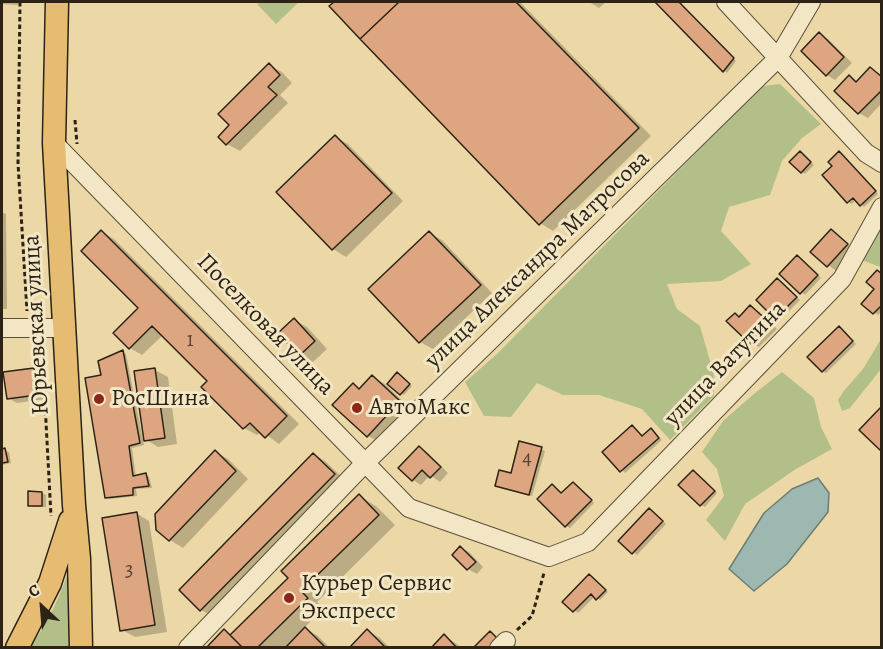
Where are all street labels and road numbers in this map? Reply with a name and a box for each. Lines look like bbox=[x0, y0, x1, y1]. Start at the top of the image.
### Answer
street label: улица Александра Матросова bbox=[420, 145, 656, 375]
street label: Юрьевская улица bbox=[18, 234, 56, 416]
street label: Поселковая улица bbox=[190, 248, 340, 402]
street label: улица Ватутина bbox=[659, 295, 793, 433]

